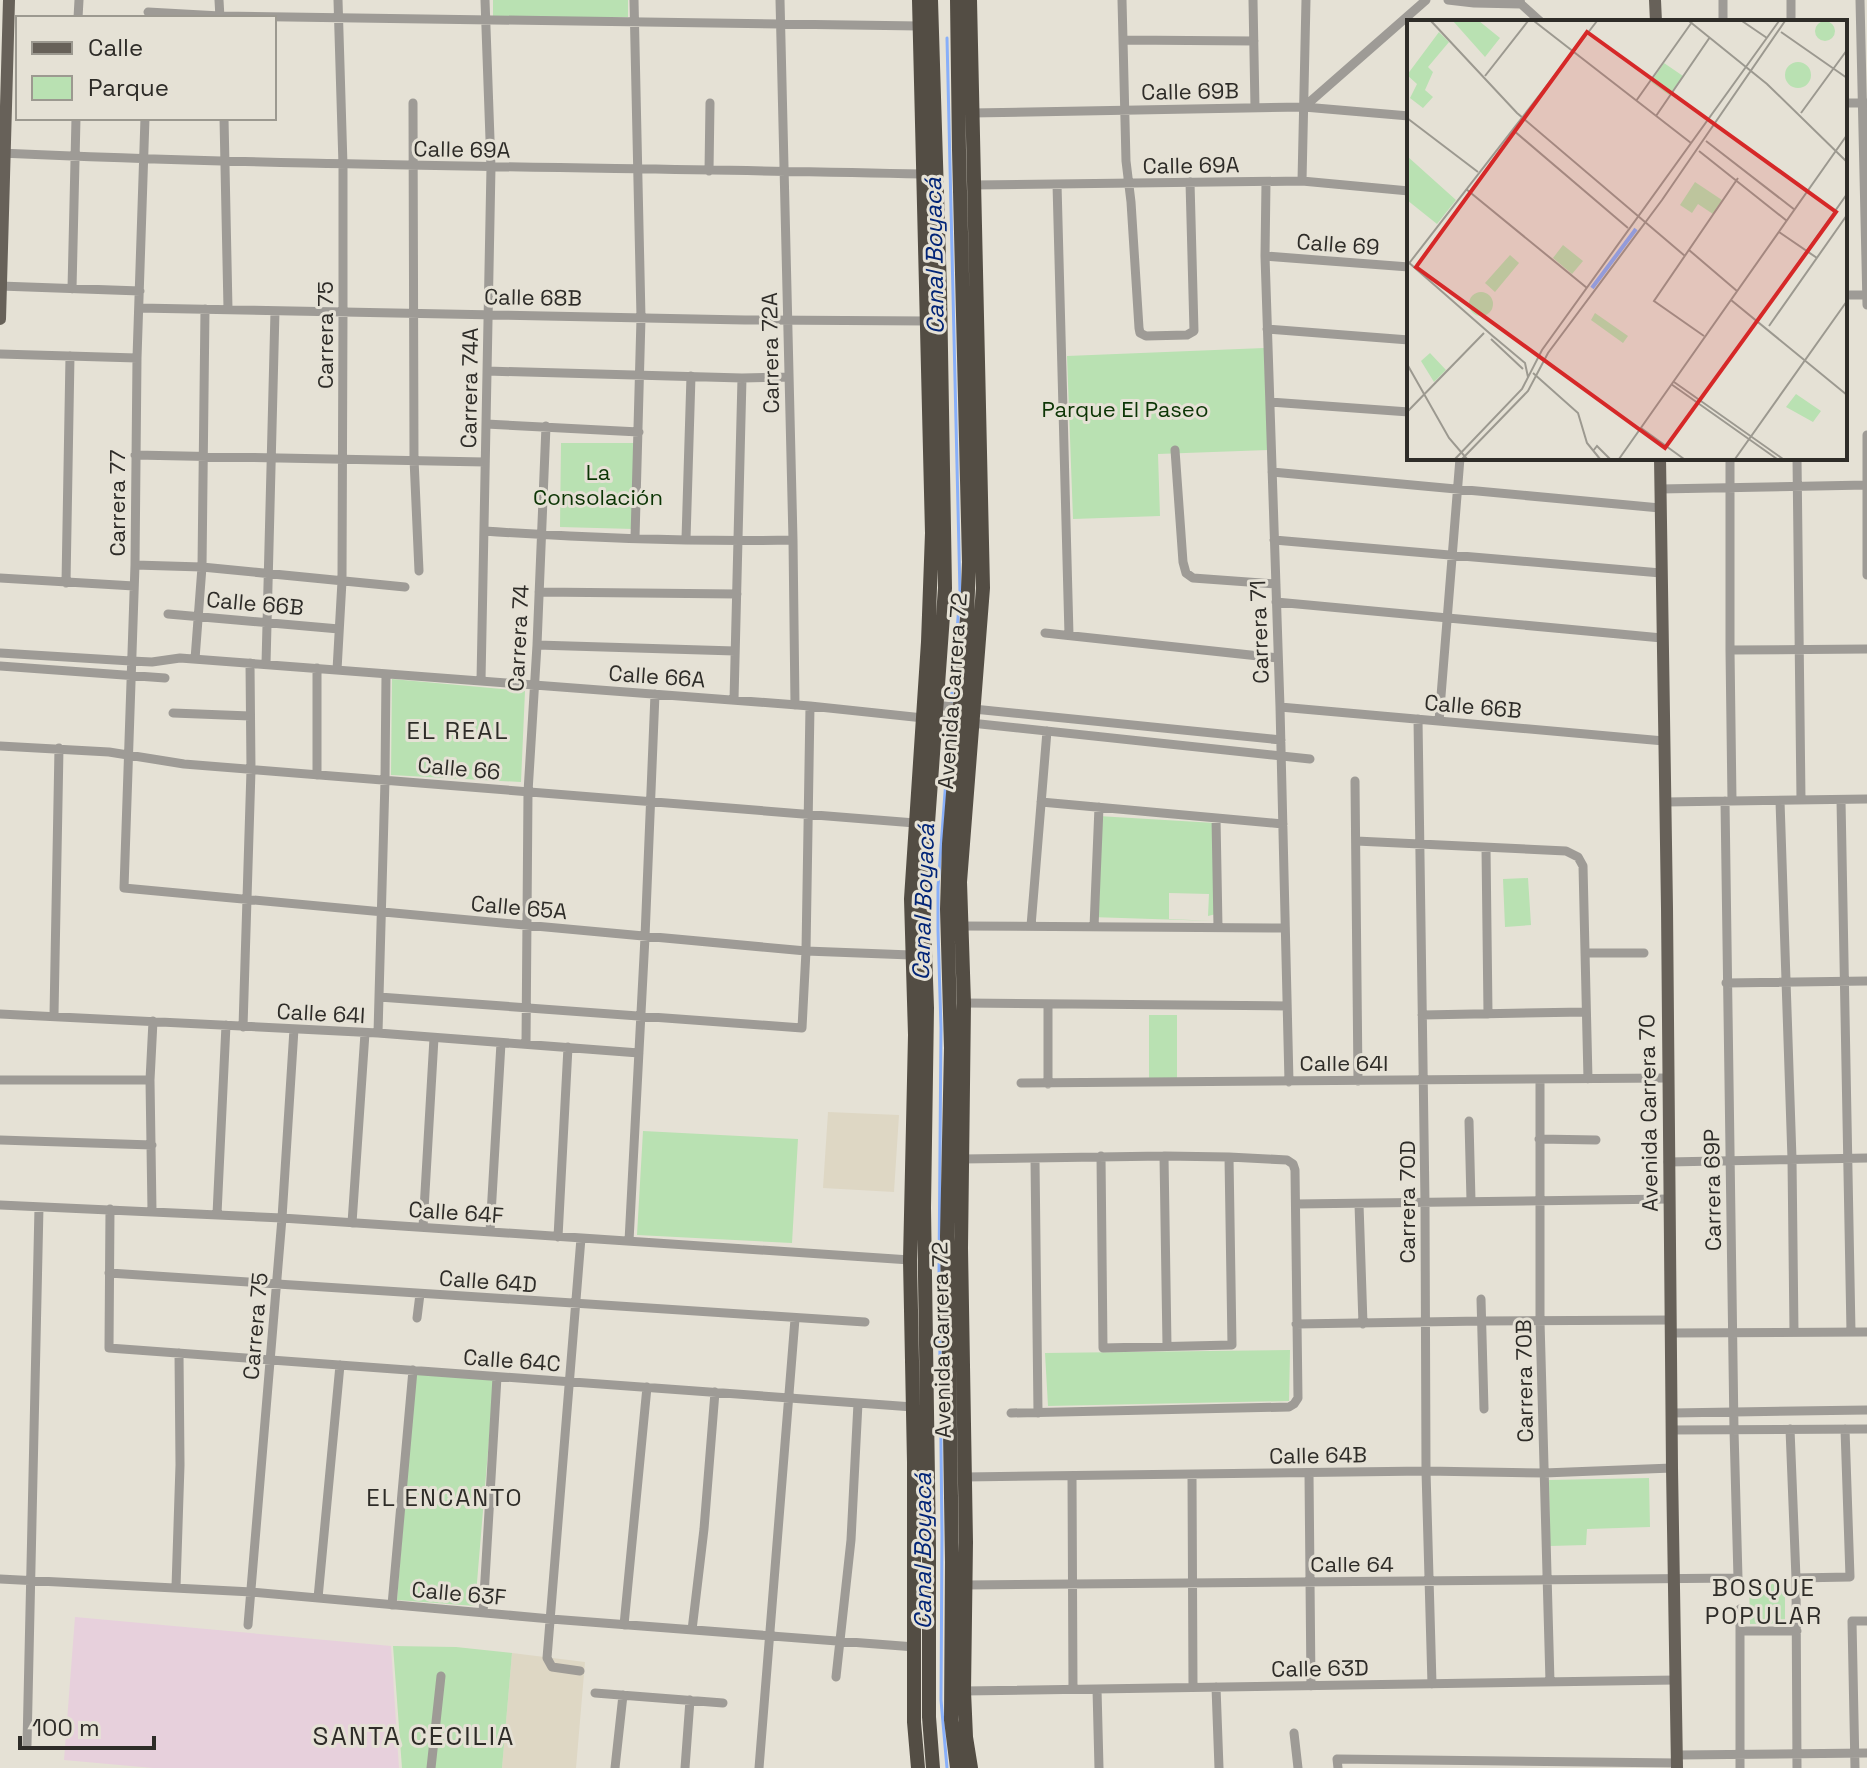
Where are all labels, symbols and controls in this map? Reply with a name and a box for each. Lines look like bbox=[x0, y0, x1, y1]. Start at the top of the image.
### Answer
legend bbox=[16, 16, 276, 120]
inset map bbox=[1407, 20, 1847, 460]
text: Calle bbox=[88, 32, 143, 63]
text: Parque bbox=[88, 72, 169, 103]
street label: Calle 69B bbox=[1141, 76, 1239, 106]
street label: Calle 69A bbox=[413, 134, 511, 164]
street label: Calle 69A bbox=[1142, 150, 1240, 180]
water label: Canal Boyacá bbox=[917, 177, 951, 335]
street label: Calle 69 bbox=[1296, 227, 1380, 261]
street label: Carrera 75 bbox=[311, 281, 339, 389]
street label: Calle 68B bbox=[484, 282, 582, 312]
street label: Carrera 72A bbox=[755, 292, 785, 414]
street label: Carrera 74A bbox=[454, 327, 484, 449]
park label: Parque El Paseo bbox=[1041, 395, 1209, 423]
street label: Carrera 77 bbox=[103, 449, 131, 557]
park label: La Consolación bbox=[533, 458, 663, 511]
street label: Carrera 71 bbox=[1243, 580, 1275, 684]
street label: Carrera 74 bbox=[501, 584, 535, 692]
street label: Calle 66B bbox=[205, 585, 305, 621]
street label: Avenida Carrera 72 bbox=[931, 592, 973, 790]
street label: Calle 66A bbox=[608, 659, 707, 693]
street label: Calle 66B bbox=[1423, 688, 1523, 724]
district label: EL REAL bbox=[406, 715, 510, 746]
street label: Calle 66 bbox=[416, 750, 502, 786]
water label: Canal Boyacá bbox=[905, 823, 941, 981]
street label: Calle 65A bbox=[470, 889, 569, 925]
street label: Calle 64I bbox=[276, 997, 366, 1029]
street label: Avenida Carrera 70 bbox=[1632, 1014, 1664, 1212]
street label: Calle 64I bbox=[1300, 1049, 1388, 1077]
street label: Carrera 69P bbox=[1697, 1129, 1727, 1251]
street label: Carrera 70D bbox=[1393, 1140, 1421, 1264]
street label: Calle 64F bbox=[407, 1195, 505, 1229]
street label: Avenida Carrera 72 bbox=[925, 1241, 957, 1439]
street label: Calle 64D bbox=[438, 1264, 538, 1298]
street label: Carrera 75 bbox=[236, 1271, 274, 1381]
street label: Carrera 70B bbox=[1509, 1319, 1539, 1443]
street label: Calle 64C bbox=[462, 1343, 562, 1377]
street label: Calle 64B bbox=[1269, 1440, 1367, 1470]
water label: Canal Boyacá bbox=[907, 1472, 938, 1629]
district label: EL ENCANTO bbox=[366, 1482, 524, 1513]
street label: Calle 64 bbox=[1310, 1550, 1394, 1578]
district label: BOSQUE POPULAR bbox=[1705, 1572, 1823, 1631]
street label: Calle 63F bbox=[411, 1575, 508, 1611]
street label: Calle 63D bbox=[1271, 1653, 1369, 1683]
scale bar bbox=[20, 1700, 154, 1750]
text: 100 m bbox=[32, 1712, 100, 1743]
district label: SANTA CECILIA bbox=[313, 1719, 515, 1753]

